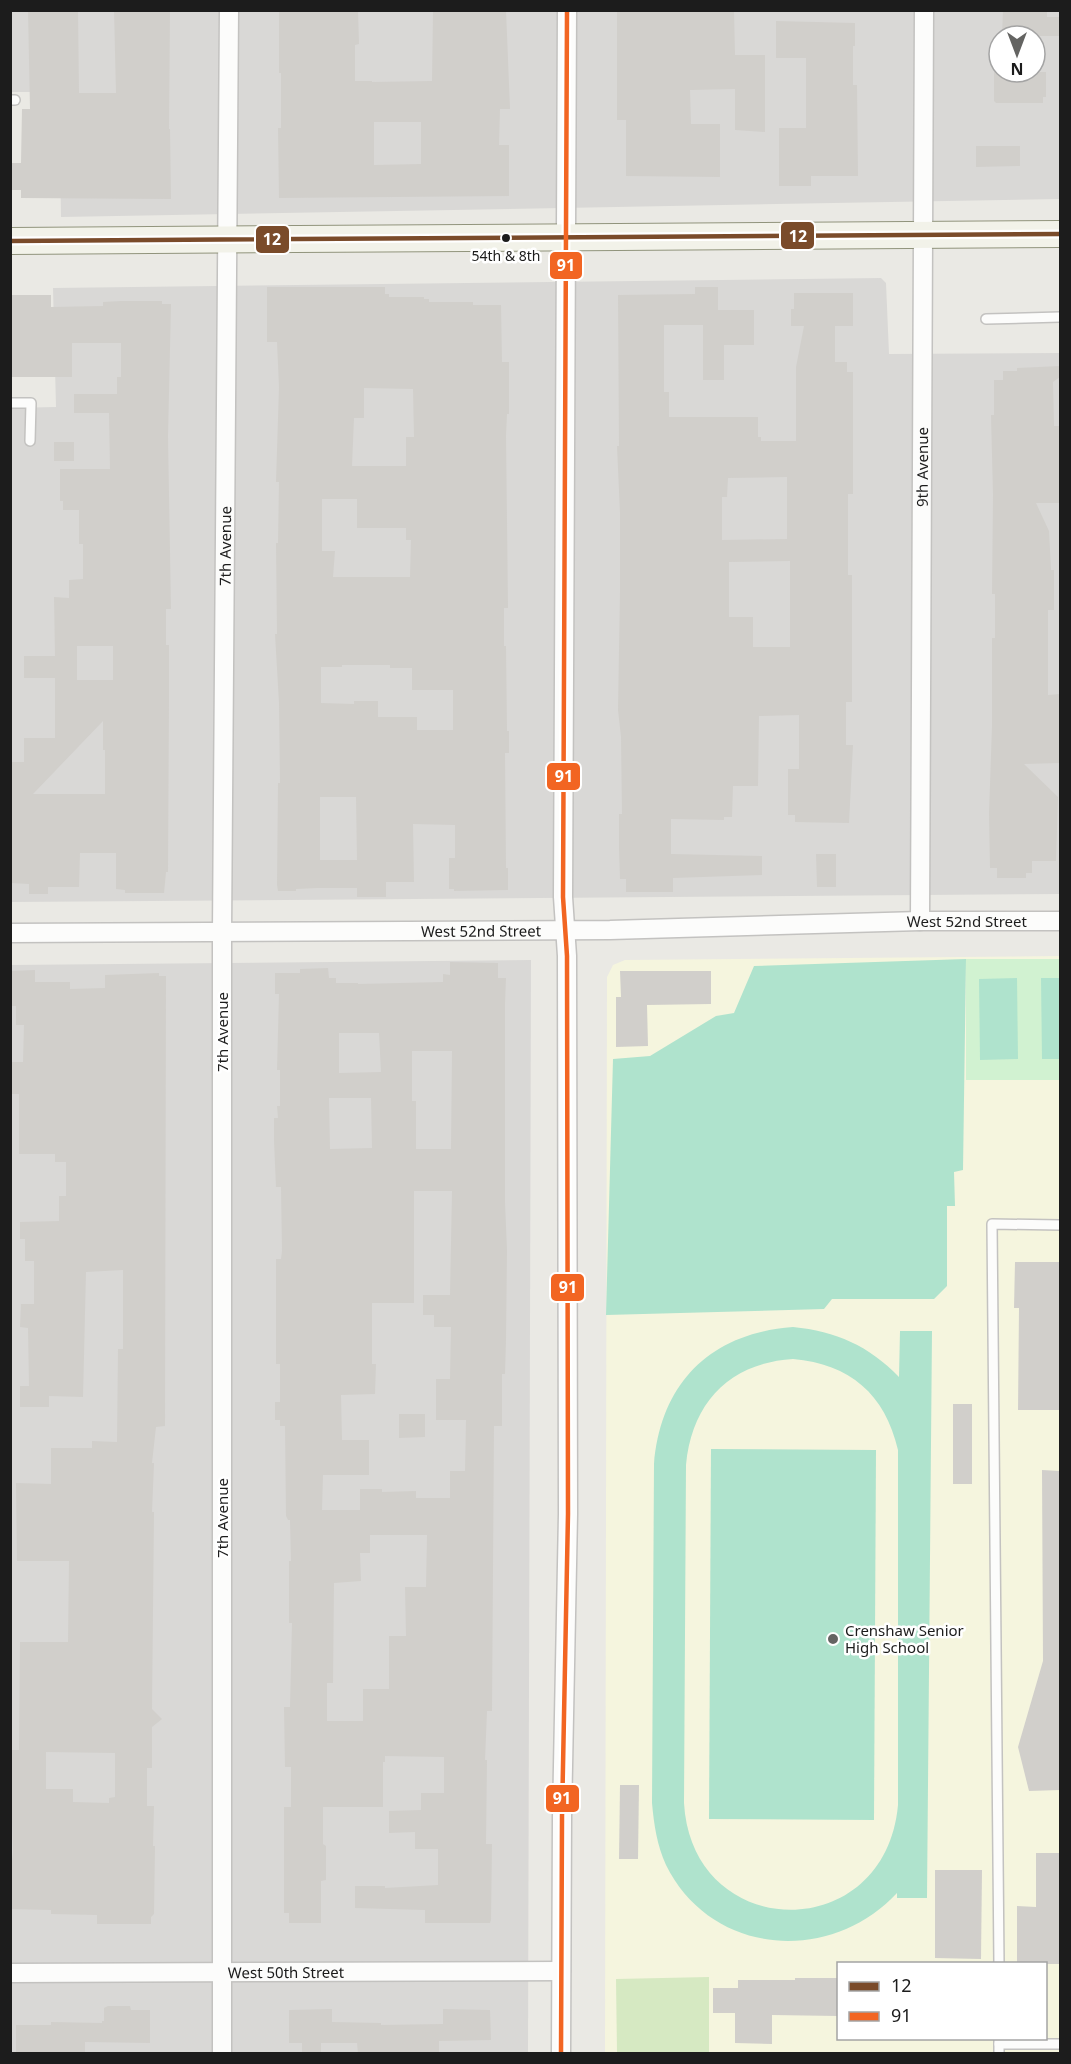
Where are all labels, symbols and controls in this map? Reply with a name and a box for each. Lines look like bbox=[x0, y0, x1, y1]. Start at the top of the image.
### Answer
north arrow bbox=[987, 24, 1047, 84]
text: N bbox=[1010, 58, 1024, 80]
line badge: 12 bbox=[780, 221, 815, 250]
line badge: 12 bbox=[255, 225, 290, 254]
text: 12 bbox=[789, 225, 807, 247]
text: 12 bbox=[263, 228, 281, 250]
marker: 54th & 8th bbox=[500, 232, 512, 244]
place label: 54th & 8th bbox=[472, 246, 540, 265]
line badge: 91 bbox=[549, 251, 583, 280]
text: 91 bbox=[557, 254, 575, 276]
street label: 9th Avenue bbox=[912, 427, 932, 507]
street label: 7th Avenue bbox=[215, 506, 235, 586]
line badge: 91 bbox=[546, 762, 581, 791]
text: 91 bbox=[555, 765, 573, 787]
street label: West 52nd Street bbox=[906, 911, 1028, 931]
street label: West 52nd Street bbox=[421, 920, 542, 941]
street label: 7th Avenue bbox=[212, 992, 232, 1072]
line badge: 91 bbox=[550, 1273, 585, 1302]
text: 91 bbox=[559, 1276, 577, 1298]
street label: 7th Avenue bbox=[212, 1478, 232, 1558]
place label: Crenshaw Senior High School bbox=[845, 1620, 964, 1657]
marker: Crenshaw Senior High School bbox=[826, 1632, 840, 1646]
line badge: 91 bbox=[545, 1784, 580, 1813]
text: 91 bbox=[553, 1787, 571, 1809]
street label: West 50th Street bbox=[228, 1962, 345, 1982]
legend bbox=[837, 1962, 1047, 2040]
text: 12 bbox=[891, 1973, 912, 1997]
text: 91 bbox=[891, 2003, 912, 2027]

